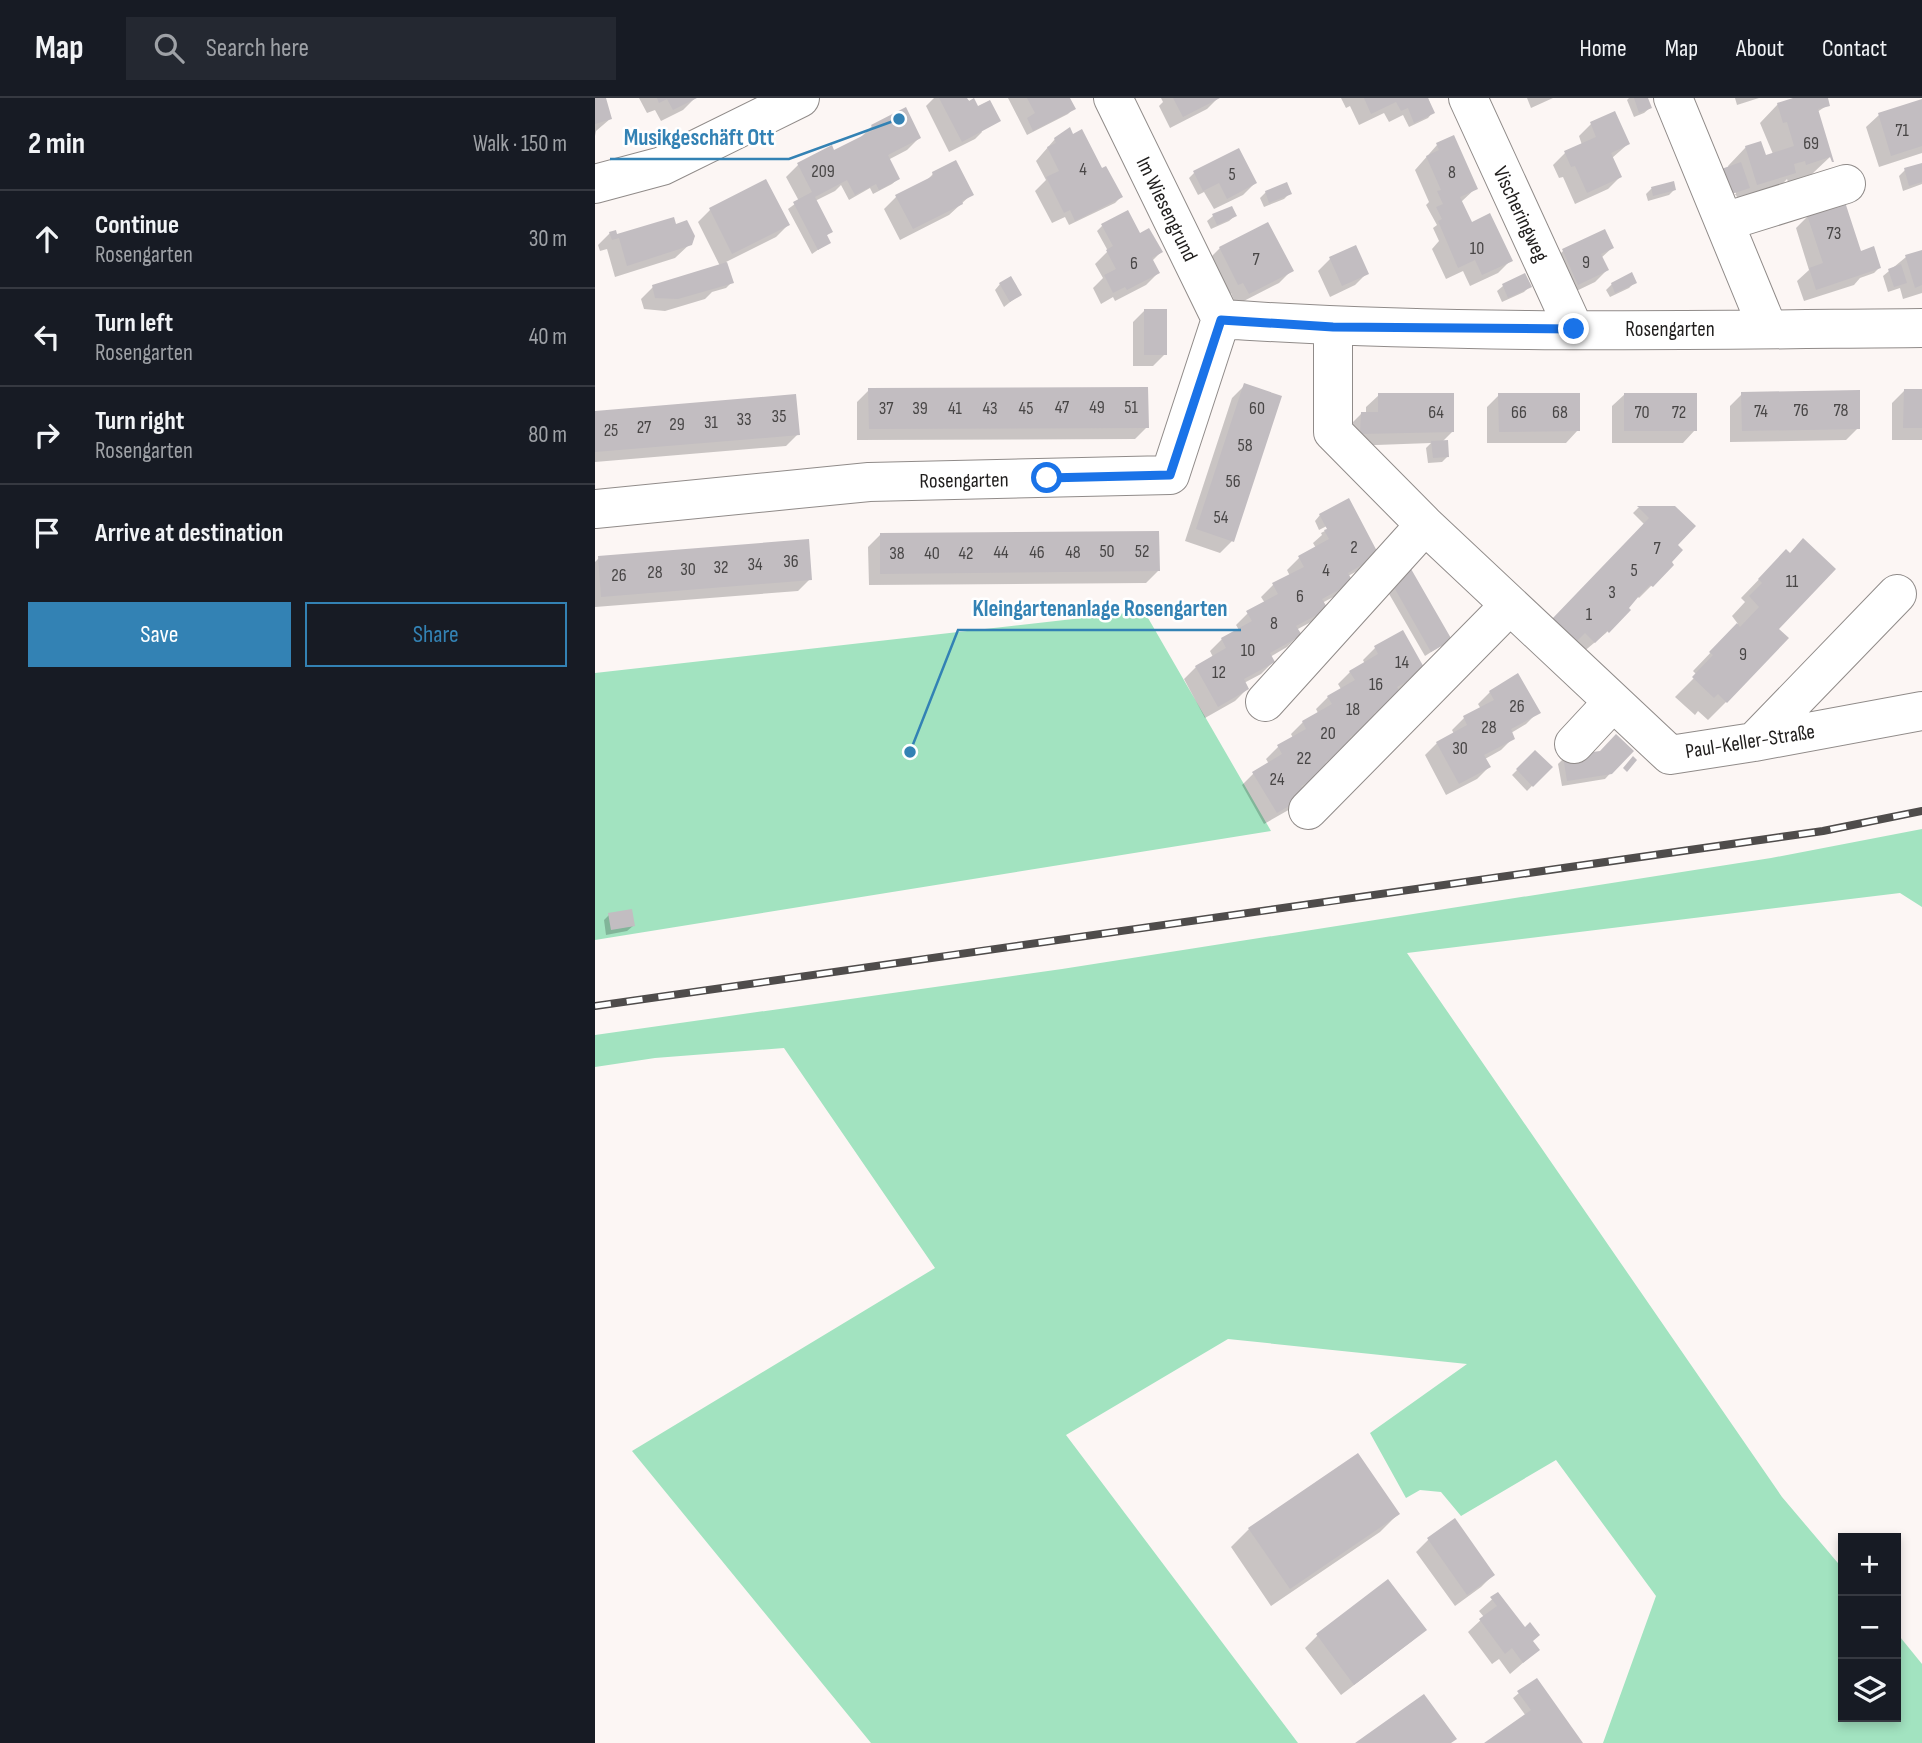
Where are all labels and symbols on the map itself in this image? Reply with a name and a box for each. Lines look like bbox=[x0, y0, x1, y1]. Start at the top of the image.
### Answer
callout: Musikgeschäft Ott bbox=[610, 115, 789, 159]
house number: 71 bbox=[1895, 120, 1909, 141]
text: Musikgeschäft Ott bbox=[624, 124, 775, 152]
house number: 69 bbox=[1803, 133, 1819, 154]
street label: Im Wiesengrund bbox=[1131, 153, 1203, 265]
house number: 4 bbox=[1079, 159, 1087, 180]
house number: 209 bbox=[811, 161, 835, 182]
house number: 8 bbox=[1448, 162, 1456, 183]
street label: Vischeringweg bbox=[1488, 163, 1554, 266]
house number: 5 bbox=[1228, 164, 1236, 185]
house number: 73 bbox=[1827, 223, 1841, 244]
house number: 10 bbox=[1470, 238, 1484, 259]
house number: 7 bbox=[1252, 249, 1260, 270]
house number: 9 bbox=[1582, 252, 1590, 273]
house number: 6 bbox=[1130, 253, 1138, 274]
route end bbox=[1558, 313, 1589, 344]
street label: Rosengarten bbox=[1625, 317, 1715, 342]
house number: 47 bbox=[1055, 397, 1070, 418]
house number: 49 bbox=[1089, 397, 1105, 418]
house number: 51 bbox=[1124, 397, 1138, 418]
house number: 37 bbox=[879, 398, 894, 419]
house number: 39 bbox=[912, 398, 928, 419]
house number: 41 bbox=[948, 398, 963, 419]
house number: 43 bbox=[982, 398, 998, 419]
house number: 45 bbox=[1019, 398, 1033, 419]
house number: 60 bbox=[1249, 398, 1265, 419]
house number: 76 bbox=[1793, 400, 1809, 421]
house number: 78 bbox=[1833, 400, 1849, 421]
house number: 74 bbox=[1754, 401, 1768, 422]
house number: 64 bbox=[1428, 402, 1444, 423]
house number: 66 bbox=[1511, 402, 1527, 423]
house number: 68 bbox=[1552, 402, 1568, 423]
house number: 70 bbox=[1634, 402, 1650, 423]
house number: 72 bbox=[1672, 402, 1686, 423]
house number: 35 bbox=[772, 406, 786, 427]
house number: 33 bbox=[736, 409, 752, 430]
house number: 31 bbox=[704, 412, 719, 433]
house number: 29 bbox=[669, 414, 685, 435]
house number: 27 bbox=[637, 417, 652, 438]
house number: 25 bbox=[604, 420, 618, 441]
house number: 58 bbox=[1237, 435, 1253, 456]
route start bbox=[1031, 462, 1062, 493]
street label: Rosengarten bbox=[919, 467, 1009, 494]
house number: 56 bbox=[1225, 471, 1241, 492]
house number: 54 bbox=[1214, 507, 1229, 528]
house number: 2 bbox=[1350, 537, 1358, 558]
house number: 7 bbox=[1653, 538, 1661, 559]
house number: 50 bbox=[1099, 541, 1115, 562]
house number: 52 bbox=[1135, 541, 1149, 562]
house number: 44 bbox=[993, 542, 1009, 563]
house number: 46 bbox=[1029, 542, 1045, 563]
house number: 48 bbox=[1065, 542, 1081, 563]
house number: 38 bbox=[889, 543, 905, 564]
house number: 40 bbox=[924, 543, 940, 564]
house number: 42 bbox=[958, 543, 974, 564]
house number: 36 bbox=[783, 551, 799, 572]
house number: 34 bbox=[747, 554, 763, 575]
house number: 32 bbox=[714, 557, 728, 578]
house number: 30 bbox=[680, 559, 696, 580]
house number: 4 bbox=[1322, 560, 1330, 581]
house number: 5 bbox=[1630, 560, 1638, 581]
house number: 28 bbox=[647, 562, 663, 583]
house number: 26 bbox=[611, 565, 627, 586]
house number: 11 bbox=[1786, 571, 1799, 592]
house number: 3 bbox=[1608, 582, 1616, 603]
callout: Kleingartenanlage Rosengarten bbox=[958, 586, 1241, 630]
house number: 6 bbox=[1296, 586, 1304, 607]
text: Kleingartenanlage Rosengarten bbox=[972, 595, 1228, 623]
house number: 1 bbox=[1586, 604, 1593, 625]
house number: 8 bbox=[1270, 613, 1278, 634]
house number: 10 bbox=[1241, 640, 1255, 661]
house number: 9 bbox=[1739, 644, 1747, 665]
house number: 14 bbox=[1395, 652, 1409, 673]
house number: 12 bbox=[1212, 662, 1226, 683]
house number: 16 bbox=[1369, 674, 1383, 695]
house number: 26 bbox=[1509, 696, 1525, 717]
house number: 18 bbox=[1346, 699, 1360, 720]
house number: 28 bbox=[1481, 717, 1497, 738]
street label: Paul-Keller-Straße bbox=[1684, 719, 1817, 764]
house number: 20 bbox=[1320, 723, 1336, 744]
house number: 30 bbox=[1452, 738, 1468, 759]
house number: 22 bbox=[1297, 748, 1311, 769]
house number: 24 bbox=[1270, 769, 1285, 790]

